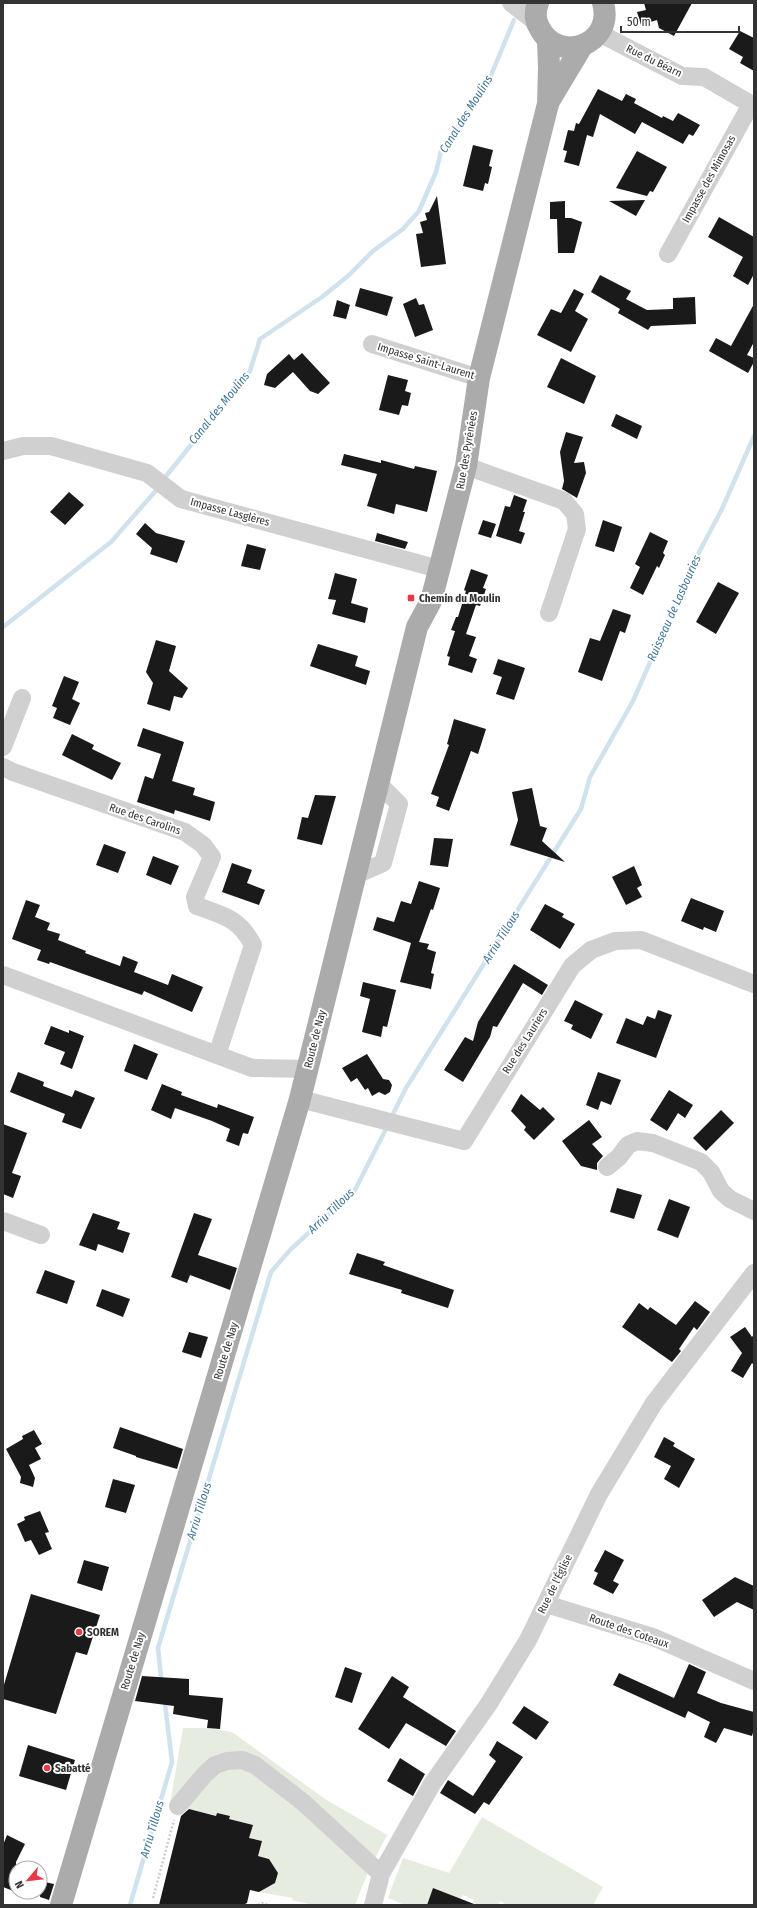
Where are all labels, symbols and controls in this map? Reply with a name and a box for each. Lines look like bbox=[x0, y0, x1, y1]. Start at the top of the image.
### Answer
scale bar bbox=[621, 8, 739, 34]
text: 50 m bbox=[627, 15, 651, 29]
street label: Rue du Béarn bbox=[624, 42, 684, 80]
water label: Canal des Moulins bbox=[437, 73, 495, 155]
street label: Impasse des Mimosas bbox=[680, 133, 739, 225]
street label: Impasse Saint-Laurent bbox=[376, 340, 476, 382]
water label: Canal des Moulins bbox=[186, 369, 252, 447]
street label: Rue des Pyrénées bbox=[454, 410, 480, 490]
street label: Impasse Lasglères bbox=[189, 495, 271, 529]
water label: Ruisseau de Lasbouries bbox=[644, 553, 704, 663]
place label: Chemin du Moulin bbox=[419, 592, 501, 605]
marker: Chemin du Moulin bbox=[406, 593, 416, 603]
street label: Rue des Carolins bbox=[108, 801, 183, 837]
water label: Arriu Tillous bbox=[479, 908, 523, 967]
street label: Rue des Lauriers bbox=[500, 1006, 550, 1076]
street label: Route de Nay bbox=[301, 1008, 329, 1069]
water label: Arriu Tillous bbox=[304, 1185, 357, 1237]
street label: Route de Nay bbox=[211, 1321, 241, 1381]
water label: Arriu Tillous bbox=[183, 1481, 214, 1542]
street label: Rue de l'Église bbox=[534, 1552, 575, 1616]
street label: Route des Coteaux bbox=[587, 1611, 671, 1651]
place label: SOREM bbox=[87, 1626, 119, 1639]
marker: SOREM bbox=[74, 1627, 84, 1637]
street label: Route de Nay bbox=[118, 1631, 148, 1691]
place label: Sabatté bbox=[55, 1762, 91, 1775]
marker: Sabatté bbox=[42, 1763, 52, 1773]
water label: Arriu Tillous bbox=[137, 1799, 167, 1860]
north arrow bbox=[8, 1860, 48, 1900]
text: N bbox=[12, 1878, 27, 1890]

